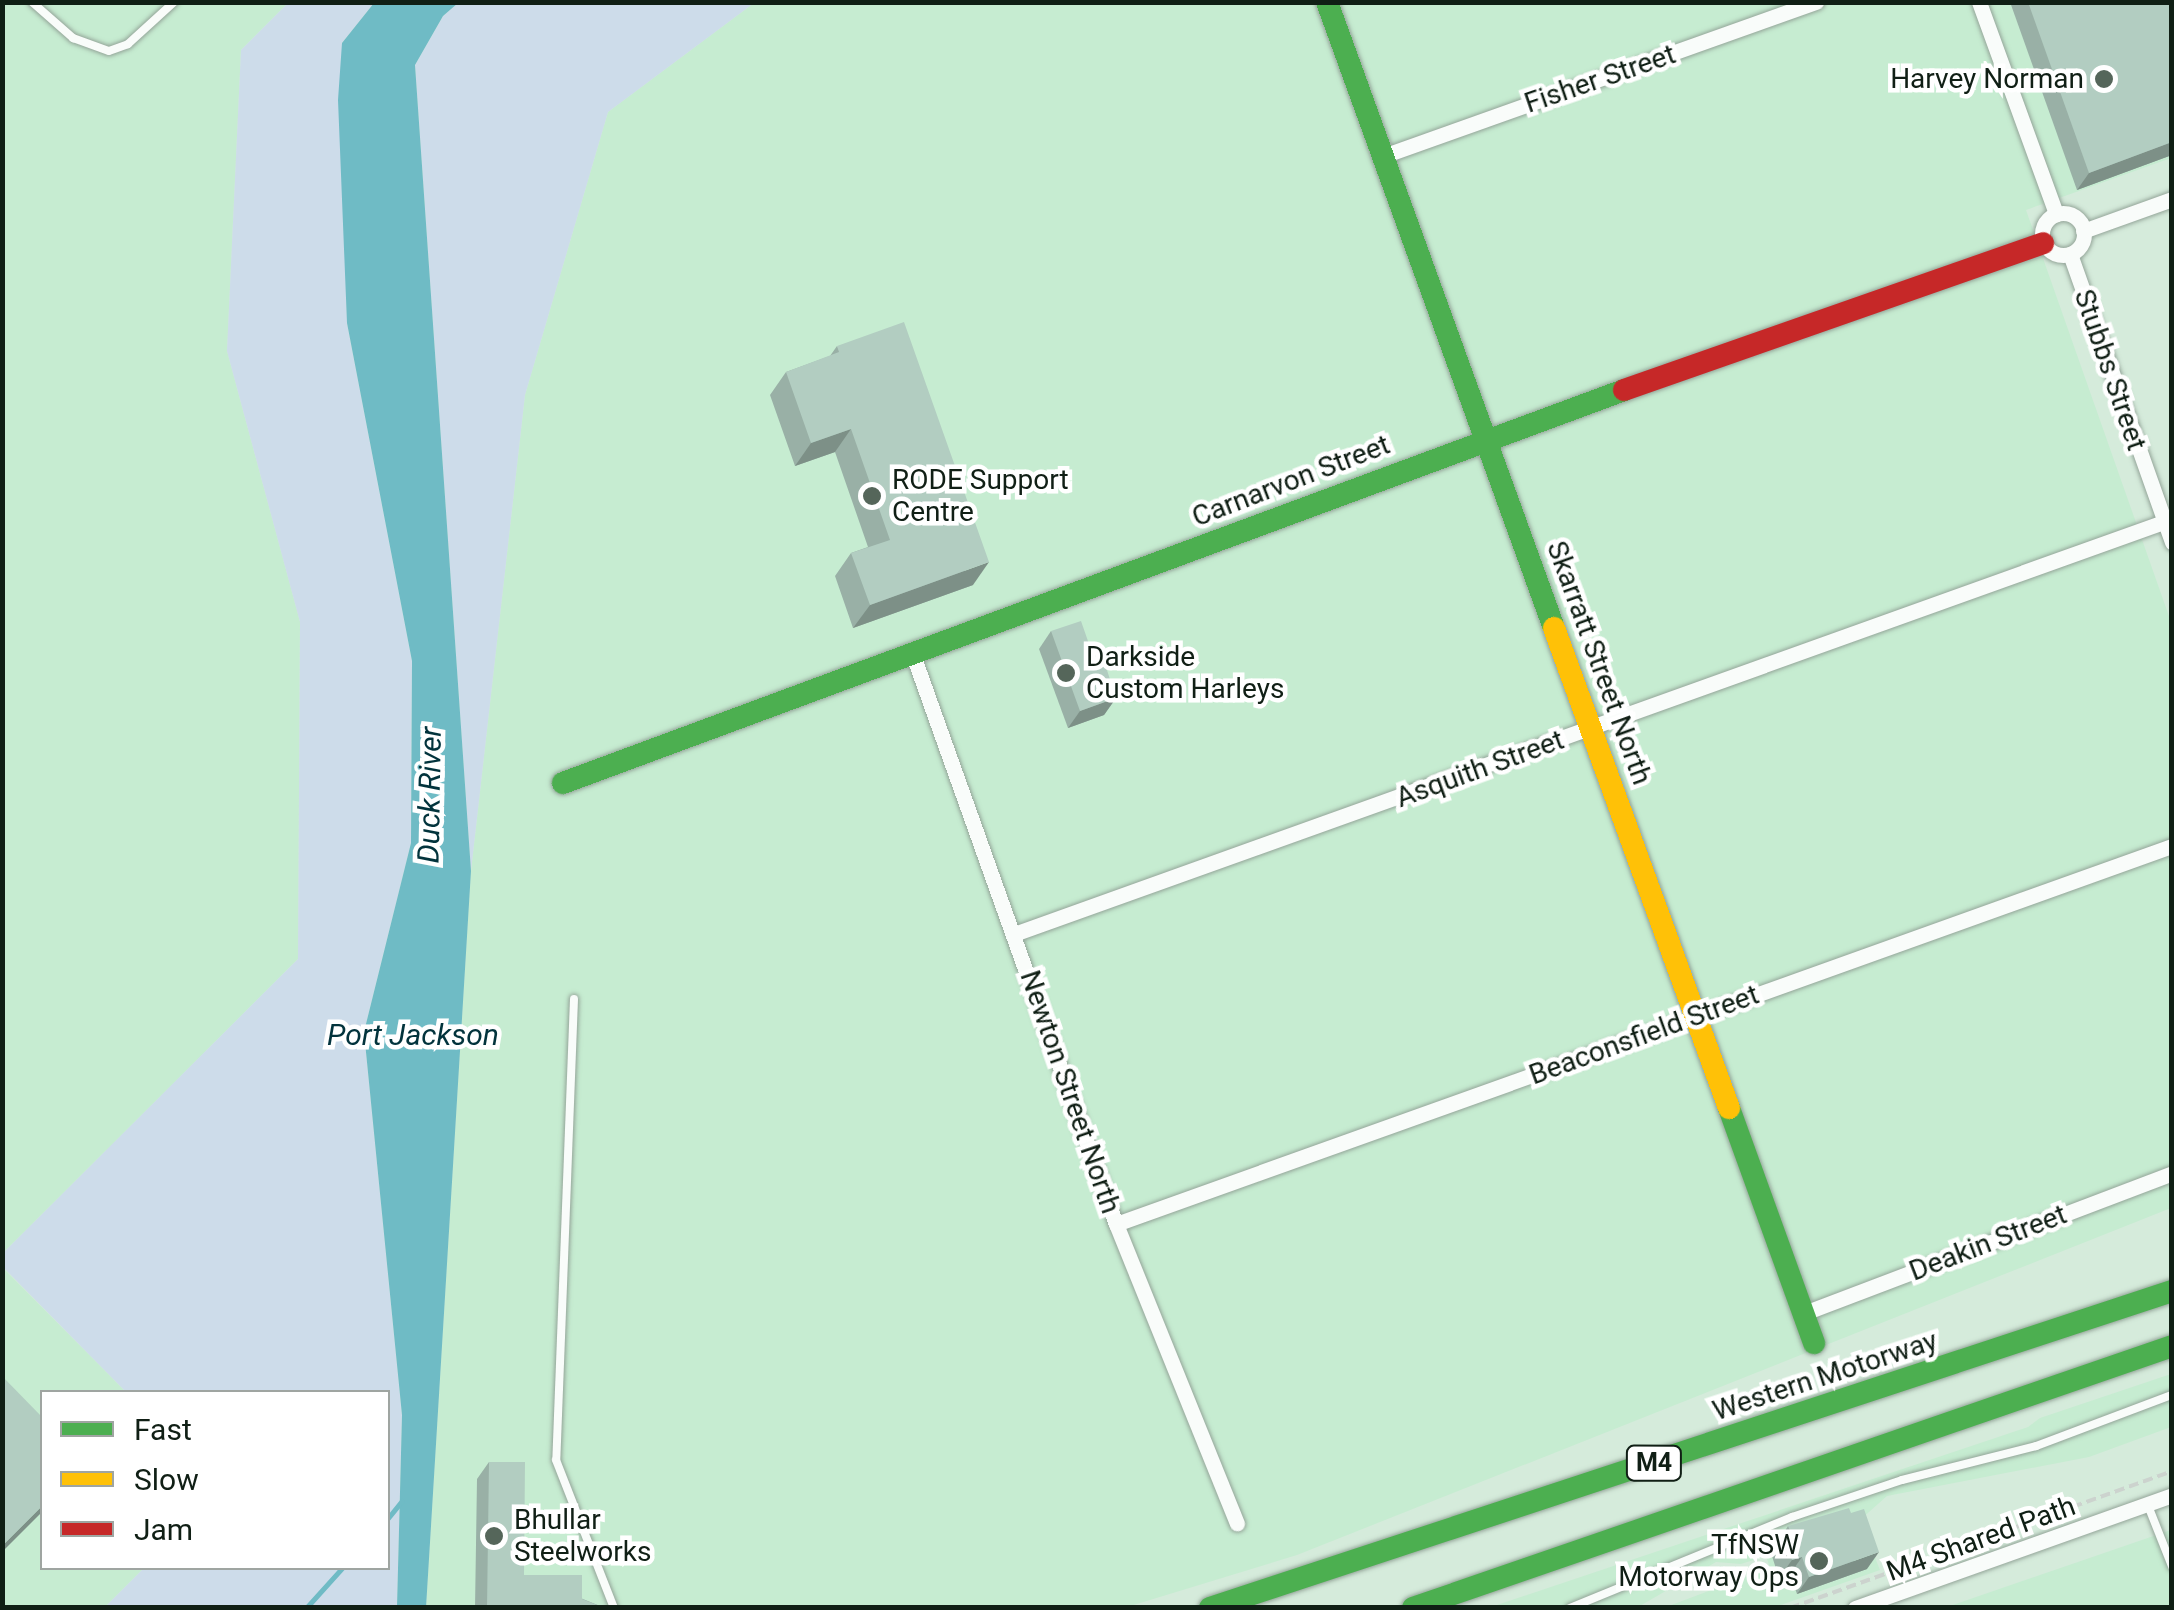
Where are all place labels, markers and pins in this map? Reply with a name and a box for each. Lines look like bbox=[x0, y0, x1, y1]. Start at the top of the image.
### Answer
place label: Harvey Norman bbox=[1890, 62, 2084, 96]
marker: Harvey Norman bbox=[2093, 68, 2115, 90]
place label: RODE Support Centre bbox=[892, 463, 1069, 529]
marker: RODE Support Centre bbox=[861, 485, 883, 507]
place label: Darkside Custom Harleys bbox=[1086, 640, 1284, 706]
marker: Darkside Custom Harleys bbox=[1055, 662, 1077, 684]
place label: Bhullar Steelworks bbox=[514, 1503, 651, 1569]
marker: Bhullar Steelworks bbox=[483, 1525, 505, 1547]
place label: TfNSW Motorway Ops bbox=[1618, 1528, 1799, 1594]
marker: TfNSW Motorway Ops bbox=[1808, 1550, 1830, 1572]

